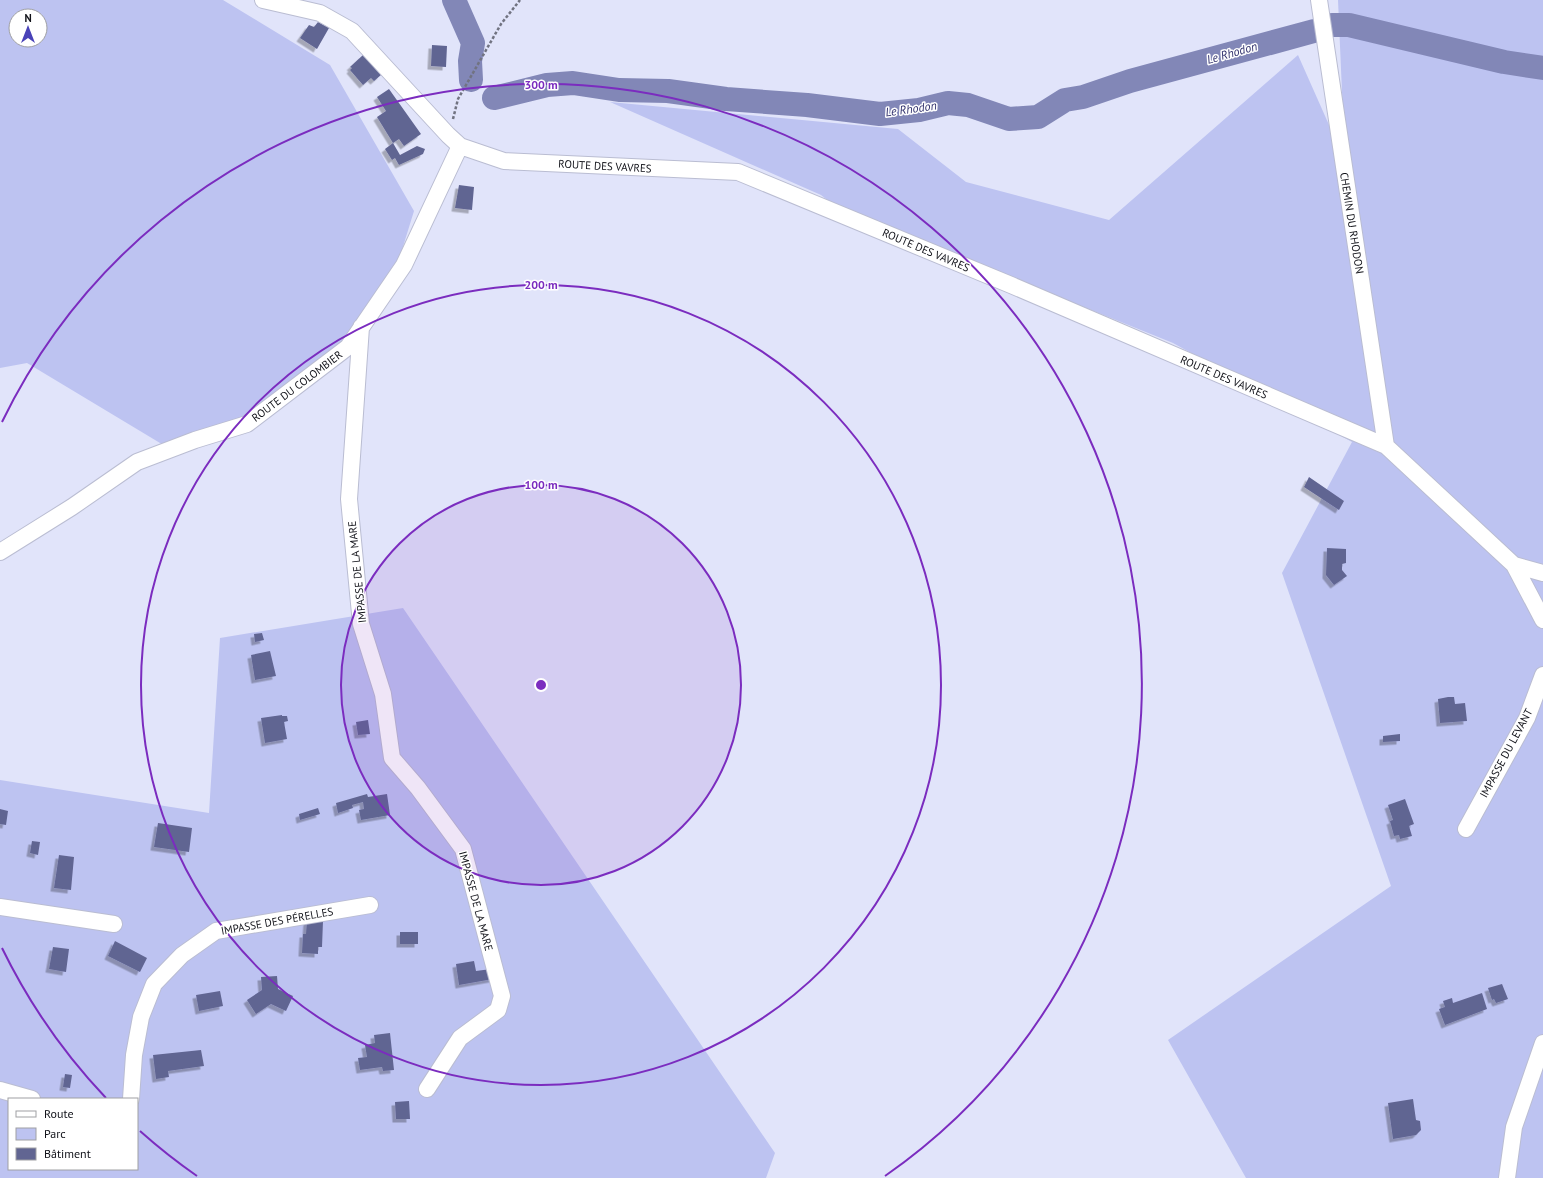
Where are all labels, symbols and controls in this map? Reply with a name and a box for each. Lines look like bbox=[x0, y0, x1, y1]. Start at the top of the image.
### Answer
north arrow bbox=[8, 8, 48, 48]
text: N bbox=[24, 11, 32, 25]
water label: Le Rhodon bbox=[1205, 38, 1259, 67]
text: 300 m bbox=[524, 77, 558, 92]
water label: Le Rhodon bbox=[884, 97, 938, 120]
street label: ROUTE DES VAVRES bbox=[558, 157, 652, 175]
street label: CHEMIN DU RHODON bbox=[1337, 171, 1367, 275]
street label: ROUTE DES VAVRES bbox=[880, 225, 972, 275]
text: 200 m bbox=[524, 277, 558, 292]
street label: ROUTE DU COLOMBIER bbox=[249, 347, 345, 425]
street label: ROUTE DES VAVRES bbox=[1178, 352, 1270, 402]
text: 100 m bbox=[524, 477, 558, 492]
street label: IMPASSE DE LA MARE bbox=[345, 520, 369, 624]
centre of rings bbox=[534, 678, 548, 692]
street label: IMPASSE DU LEVANT bbox=[1477, 706, 1535, 800]
street label: IMPASSE DE LA MARE bbox=[456, 850, 496, 952]
street label: IMPASSE DES PÉRELLES bbox=[220, 904, 334, 938]
legend bbox=[8, 1098, 138, 1170]
text: Route bbox=[44, 1106, 74, 1121]
text: Parc bbox=[44, 1126, 66, 1141]
text: Bâtiment bbox=[44, 1146, 91, 1161]

